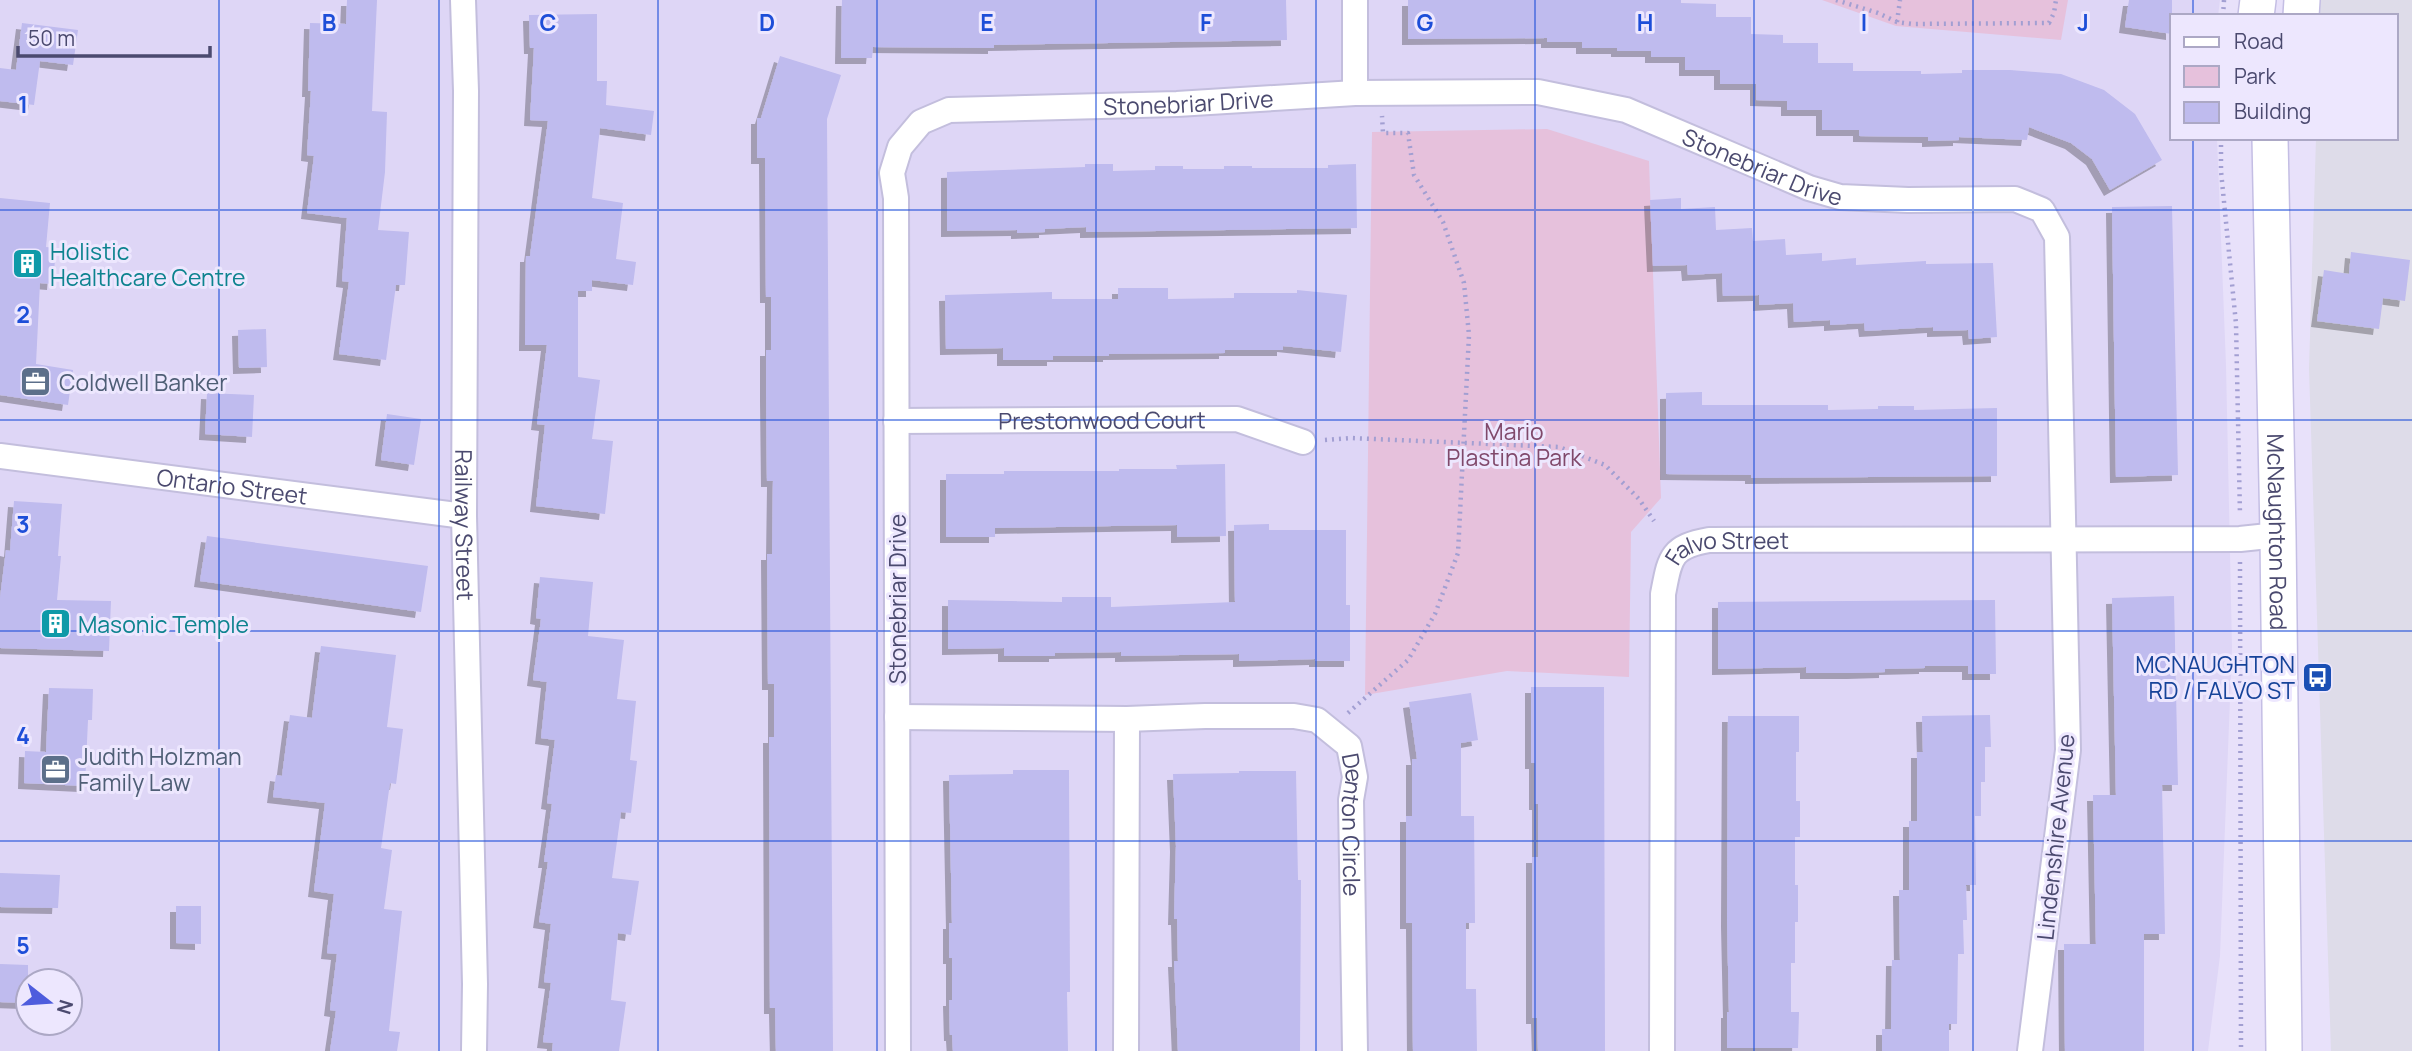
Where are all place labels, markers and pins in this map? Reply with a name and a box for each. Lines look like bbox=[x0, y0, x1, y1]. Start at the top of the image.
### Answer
place label: Holistic Healthcare Centre bbox=[50, 235, 245, 293]
building icon: Holistic Healthcare Centre bbox=[10, 247, 44, 281]
office icon: Coldwell Banker bbox=[19, 365, 53, 399]
place label: Coldwell Banker bbox=[59, 366, 228, 398]
building icon: Masonic Temple bbox=[38, 607, 72, 641]
place label: Masonic Temple bbox=[78, 608, 249, 640]
place label: MCNAUGHTON RD / FALVO ST bbox=[2135, 648, 2295, 706]
bus stop icon: MCNAUGHTON RD / FALVO ST bbox=[2301, 660, 2335, 694]
place label: Judith Holzman Family Law bbox=[78, 740, 242, 798]
office icon: Judith Holzman Family Law bbox=[38, 752, 72, 786]

